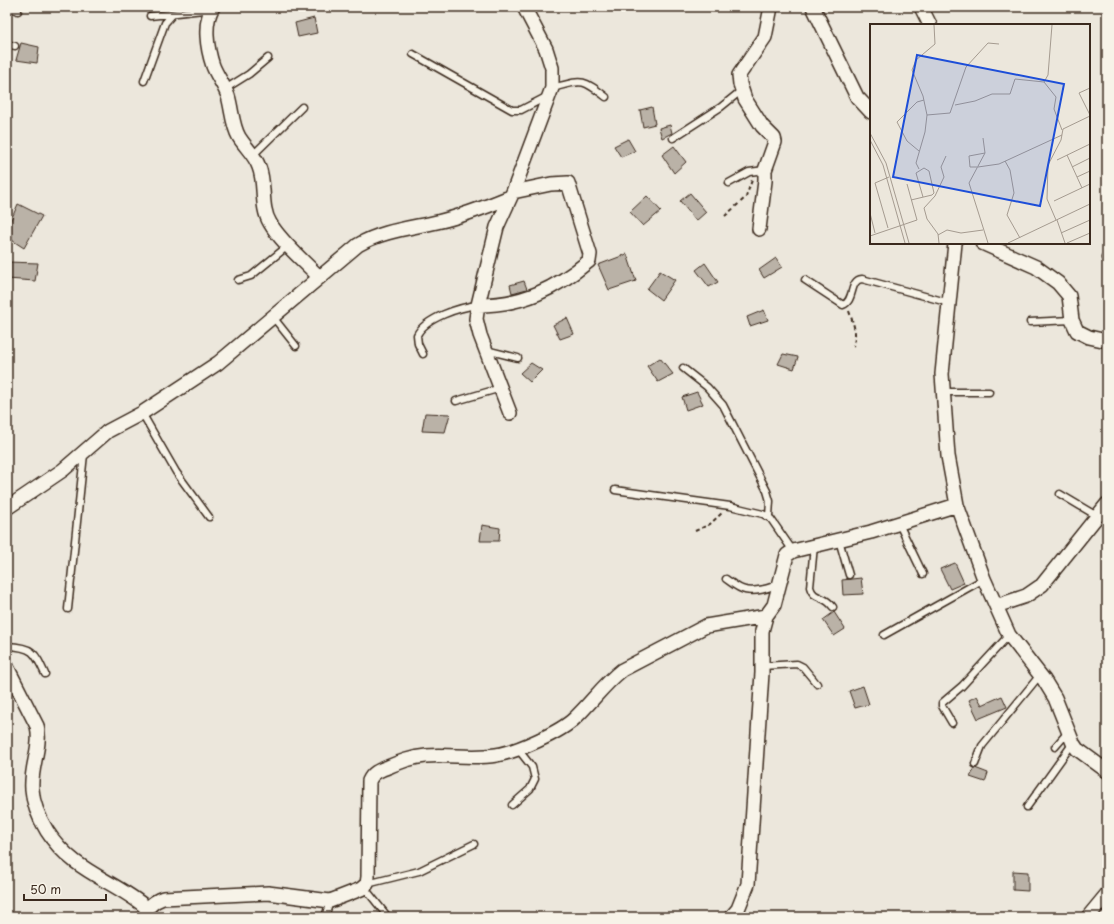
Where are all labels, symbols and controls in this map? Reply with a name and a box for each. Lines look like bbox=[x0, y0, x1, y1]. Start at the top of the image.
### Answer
inset map bbox=[870, 24, 1090, 244]
scale bar bbox=[24, 876, 106, 902]
text: 50 m bbox=[30, 880, 61, 898]

